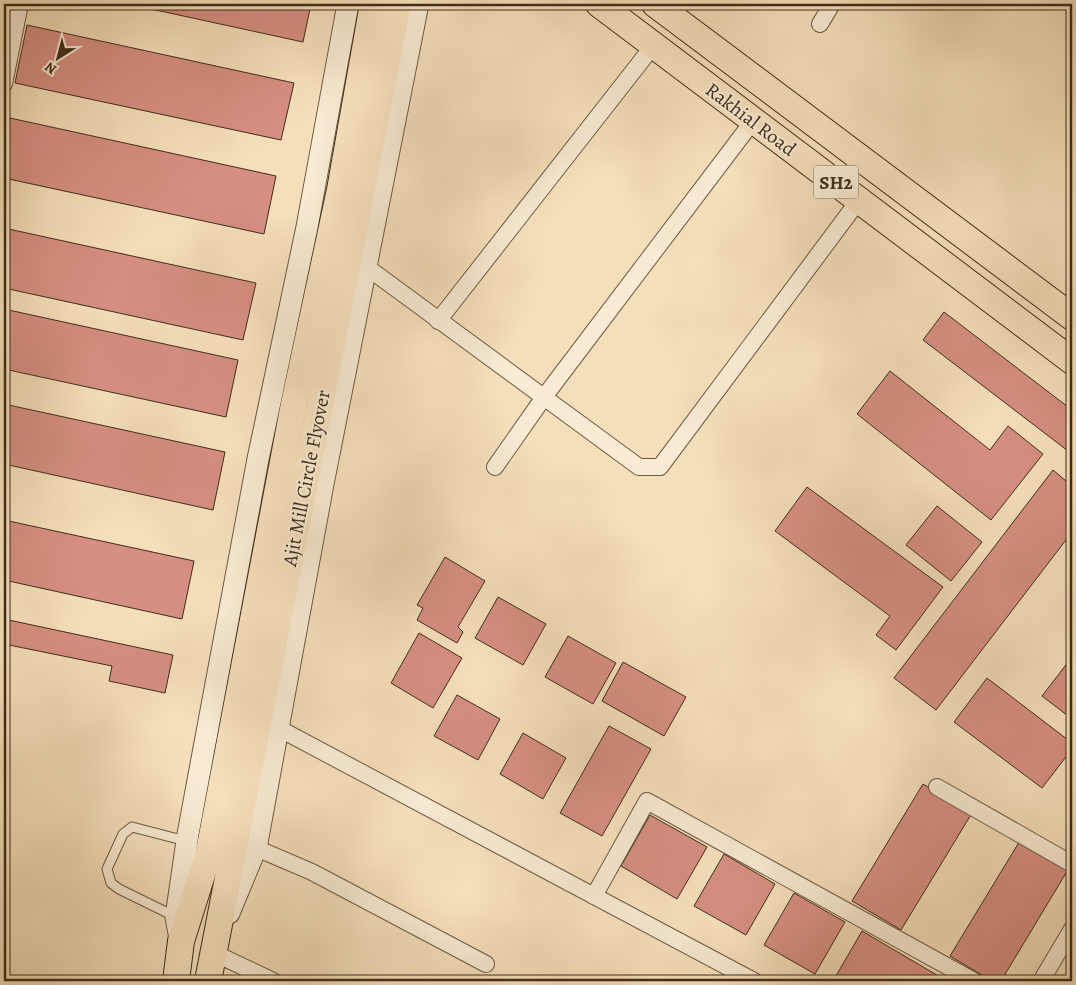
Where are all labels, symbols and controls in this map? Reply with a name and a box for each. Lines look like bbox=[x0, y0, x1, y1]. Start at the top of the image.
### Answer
north arrow bbox=[32, 32, 82, 82]
text: N bbox=[41, 57, 60, 79]
street label: Rakhial Road bbox=[700, 76, 802, 163]
road number: SH2 bbox=[814, 166, 858, 198]
street label: Ajit Mill Circle Flyover bbox=[276, 387, 337, 570]

